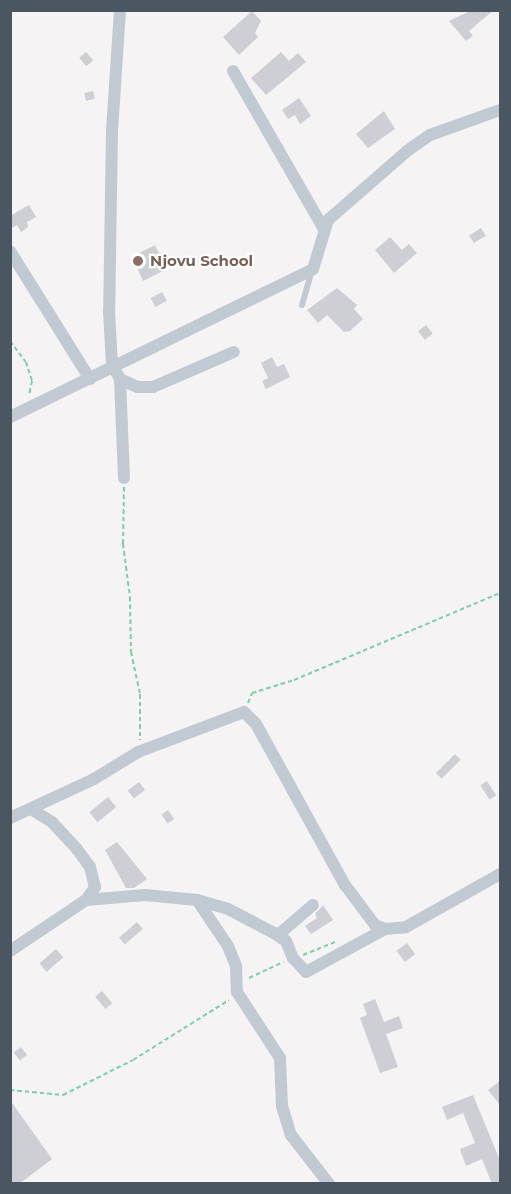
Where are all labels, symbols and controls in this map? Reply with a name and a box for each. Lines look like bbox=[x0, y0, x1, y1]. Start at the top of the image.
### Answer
place label: Njovu School bbox=[150, 252, 253, 270]
marker: Njovu School bbox=[131, 254, 145, 268]

